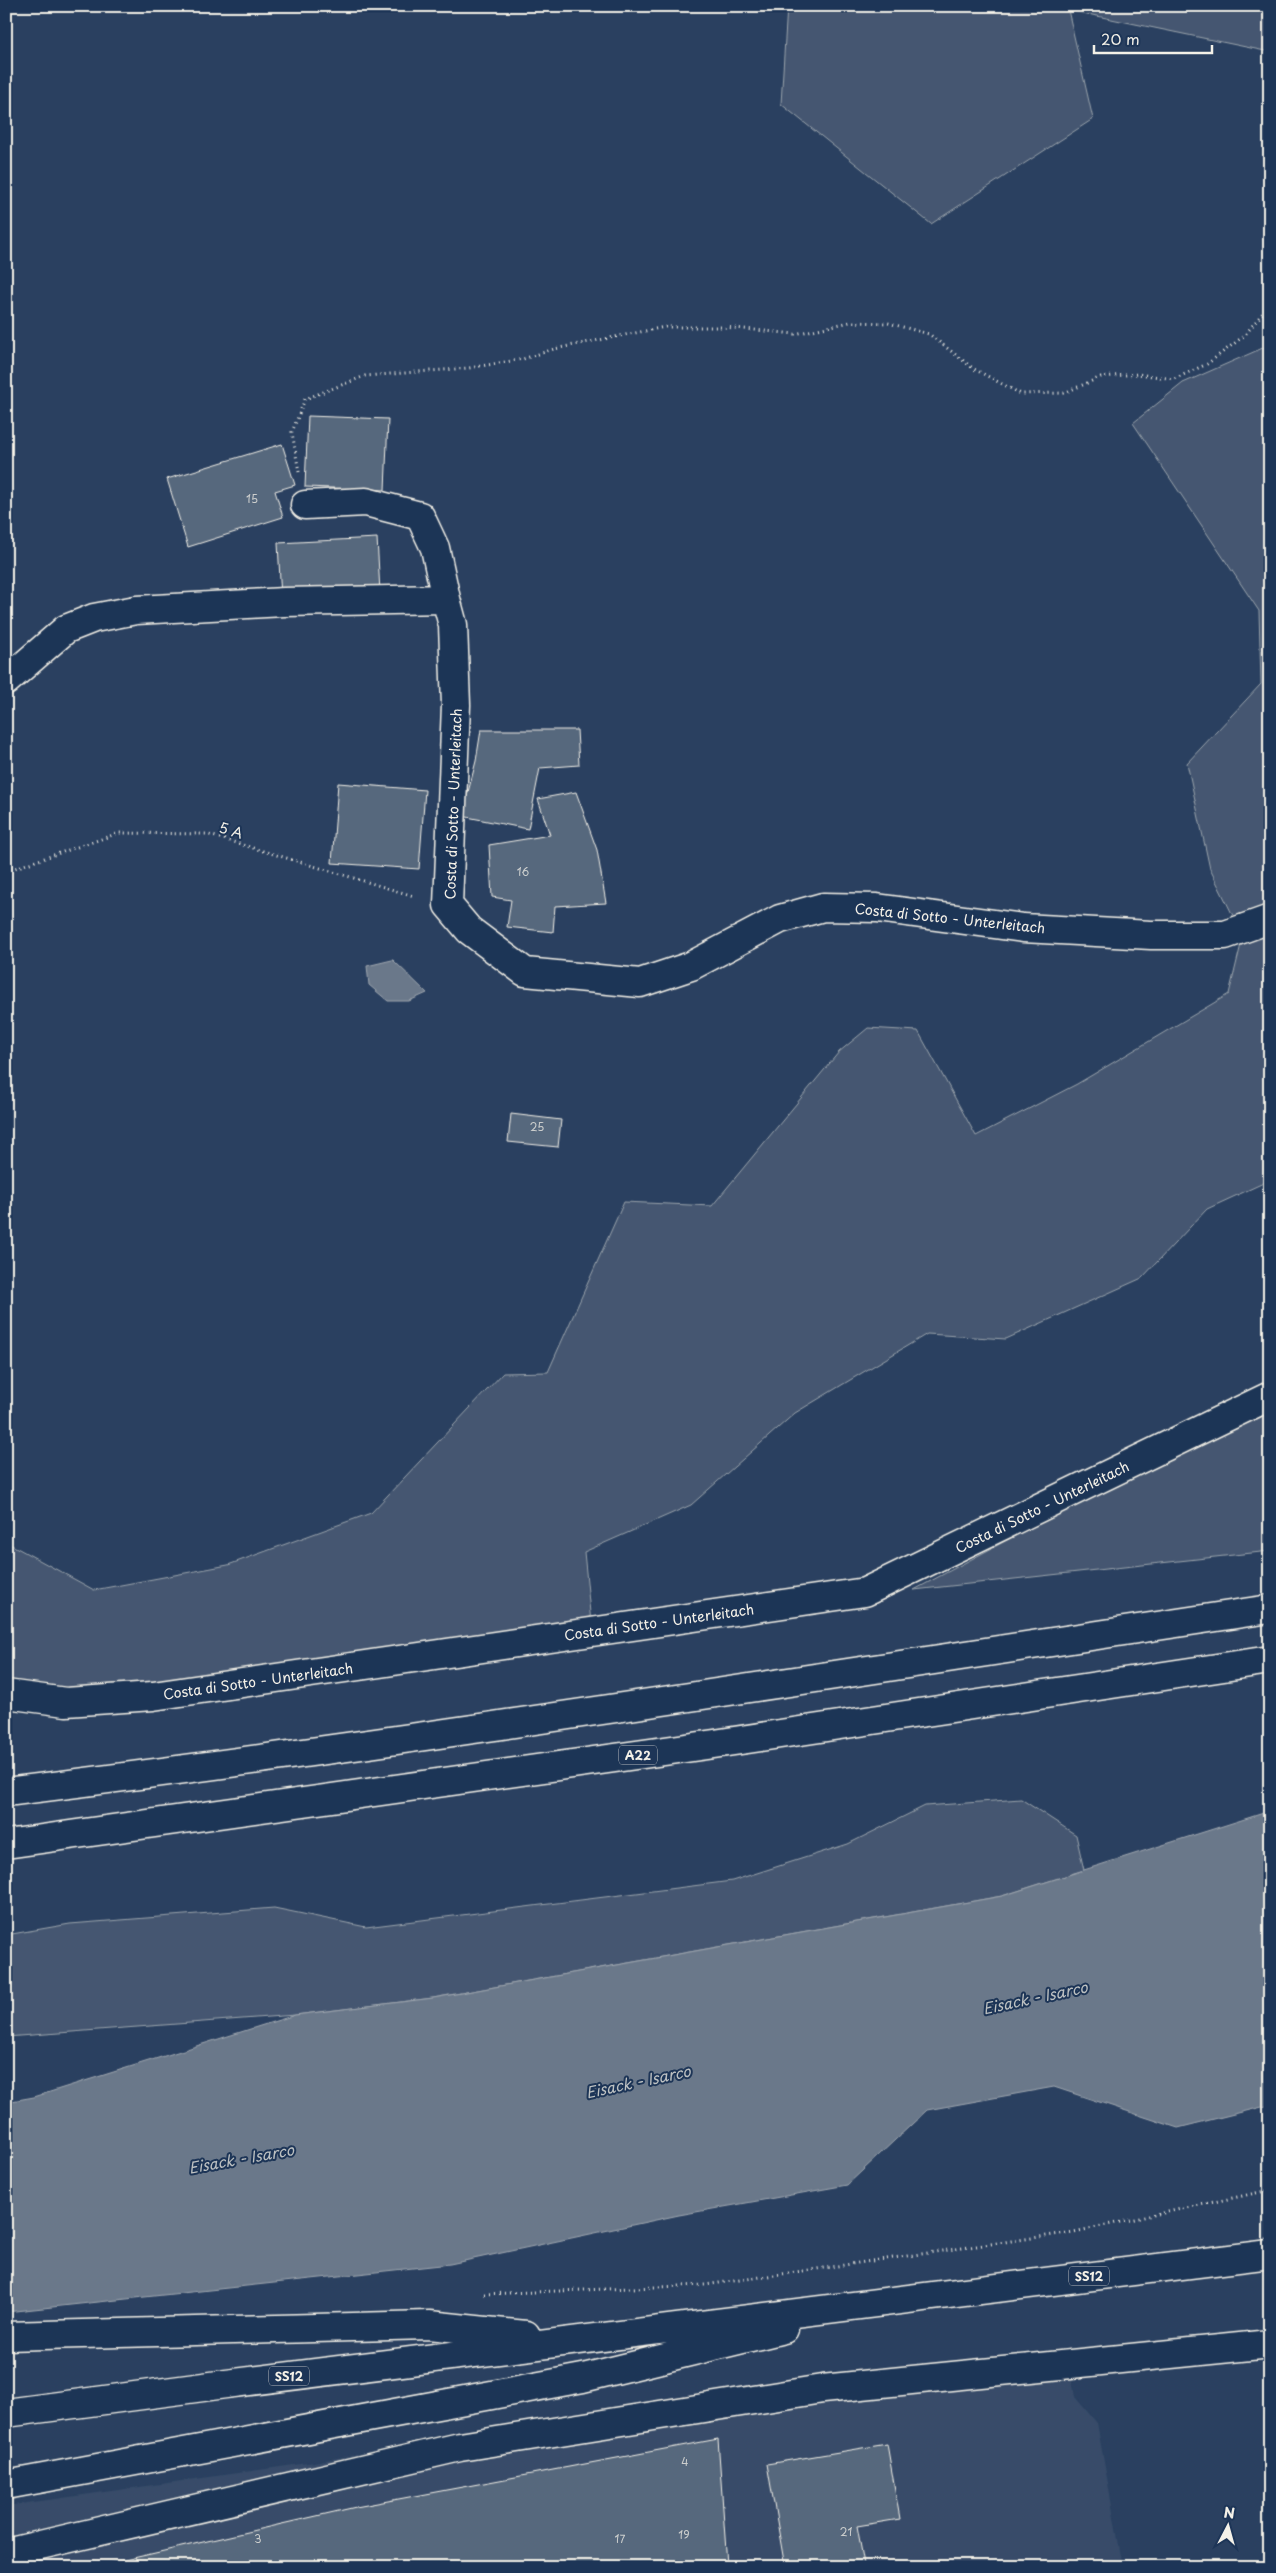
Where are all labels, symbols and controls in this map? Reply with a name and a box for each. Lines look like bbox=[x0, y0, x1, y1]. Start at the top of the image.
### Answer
scale bar bbox=[1094, 22, 1211, 54]
text: 20 m bbox=[1101, 27, 1140, 50]
house number: 15 bbox=[246, 490, 258, 507]
street label: Costa di Sotto - Unterleitach bbox=[439, 708, 467, 900]
street label: 5 A bbox=[216, 816, 246, 844]
house number: 16 bbox=[517, 863, 530, 880]
street label: Costa di Sotto - Unterleitach bbox=[854, 898, 1046, 938]
house number: 25 bbox=[530, 1118, 544, 1135]
street label: Costa di Sotto - Unterleitach bbox=[951, 1456, 1133, 1558]
street label: Costa di Sotto - Unterleitach bbox=[563, 1598, 755, 1646]
street label: Costa di Sotto - Unterleitach bbox=[162, 1657, 354, 1705]
road number: A22 bbox=[619, 1746, 657, 1764]
water label: Eisack - Isarco bbox=[980, 1975, 1090, 2019]
water label: Eisack - Isarco bbox=[583, 2059, 693, 2103]
water label: Eisack - Isarco bbox=[187, 2137, 296, 2179]
road number: SS12 bbox=[1069, 2266, 1109, 2286]
road number: SS12 bbox=[269, 2366, 309, 2386]
house number: 4 bbox=[681, 2453, 689, 2470]
north arrow bbox=[1204, 2500, 1254, 2550]
text: N bbox=[1223, 2502, 1236, 2524]
house number: 21 bbox=[840, 2523, 852, 2540]
house number: 19 bbox=[678, 2526, 690, 2543]
house number: 3 bbox=[254, 2530, 262, 2547]
house number: 17 bbox=[615, 2530, 626, 2547]

